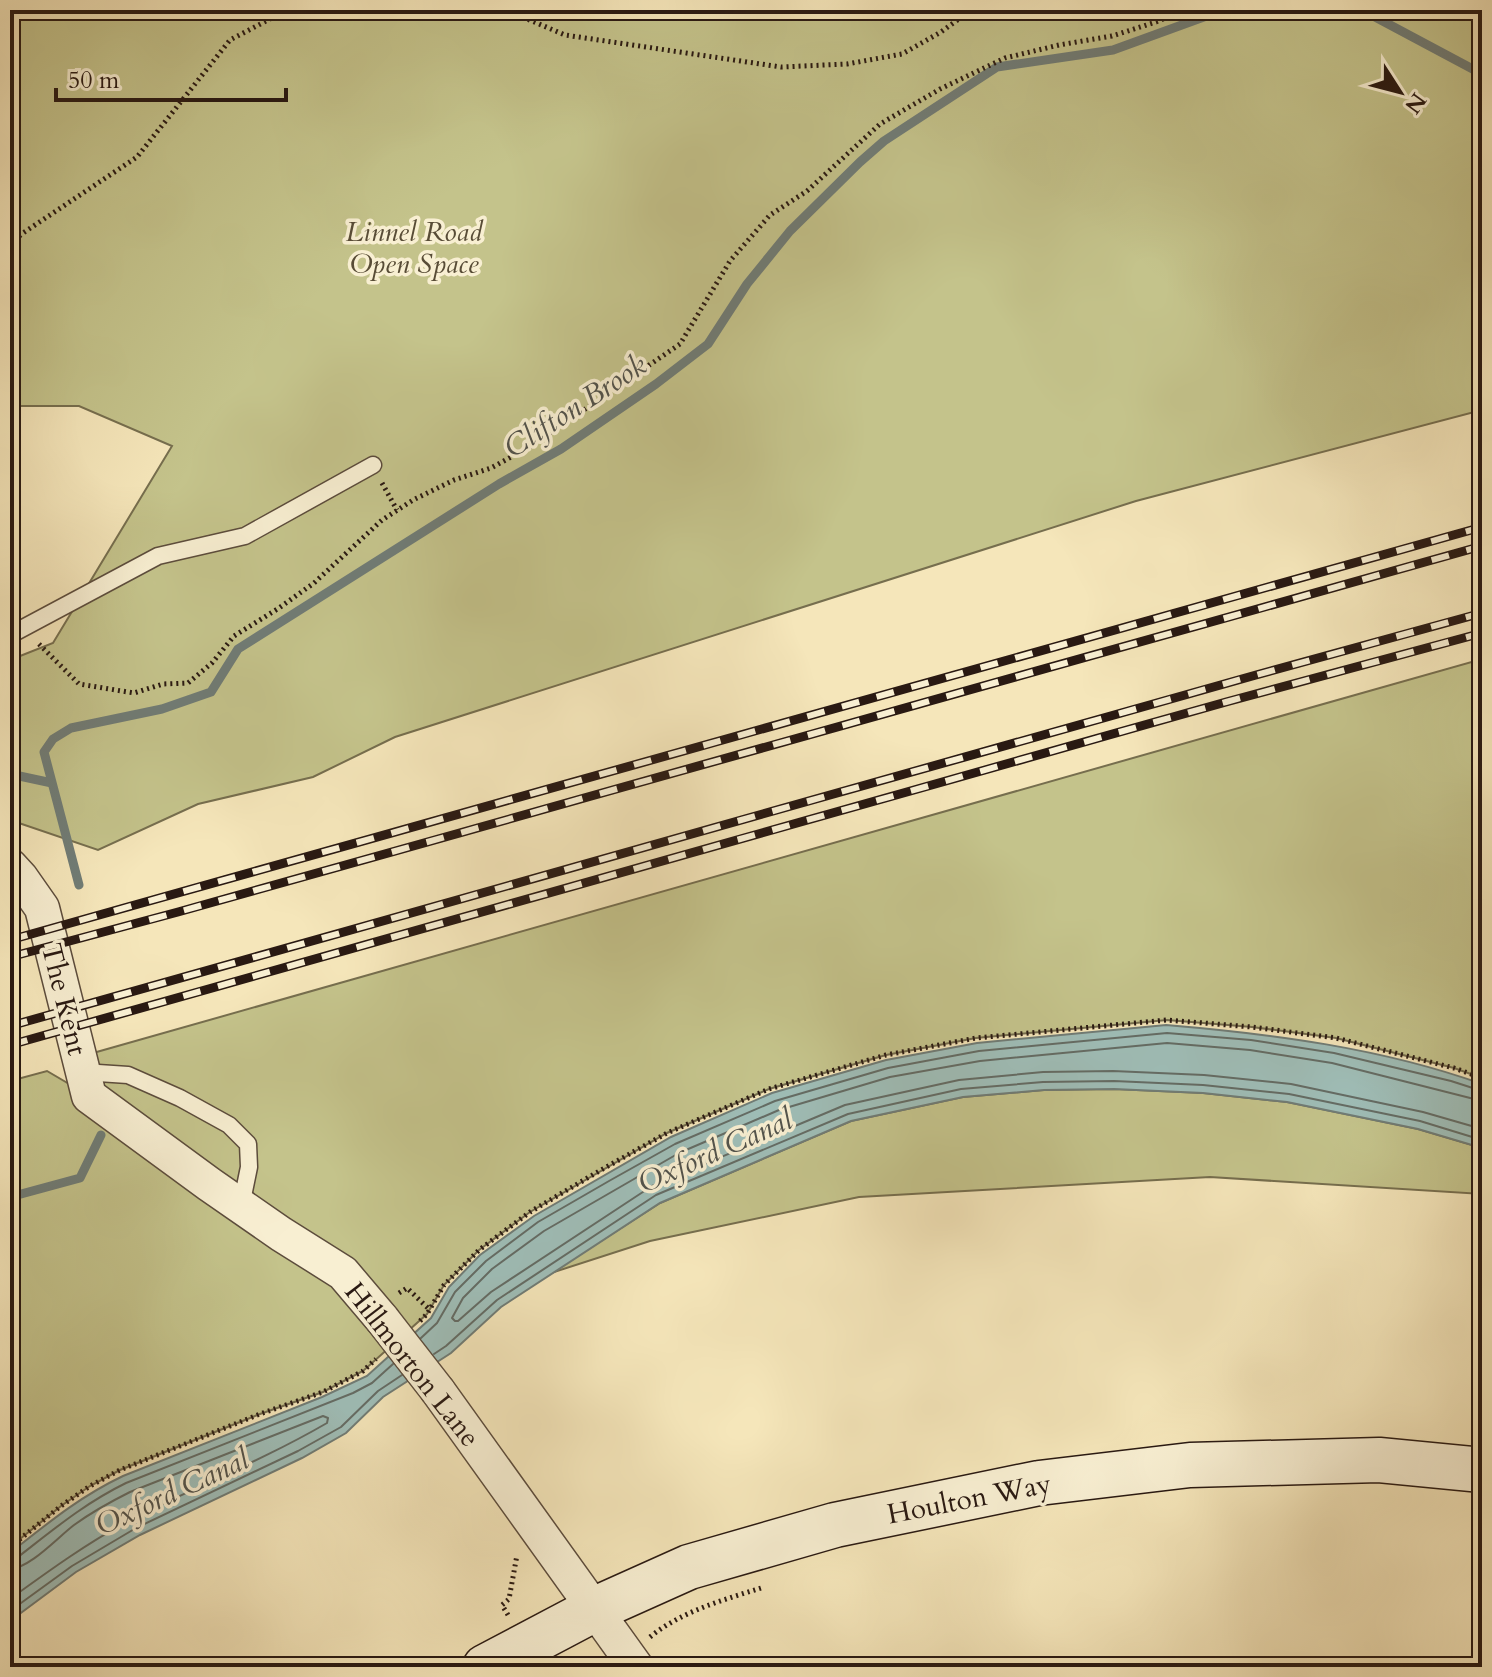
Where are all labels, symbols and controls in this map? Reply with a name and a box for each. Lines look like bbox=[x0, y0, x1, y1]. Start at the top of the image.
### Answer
scale bar bbox=[56, 52, 286, 102]
north arrow bbox=[1360, 52, 1440, 132]
text: 50 m bbox=[68, 64, 120, 97]
text: N bbox=[1398, 87, 1433, 120]
park label: Linnel Road Open Space bbox=[346, 213, 484, 283]
water label: Clifton Brook bbox=[496, 345, 655, 468]
street label: The Kent bbox=[32, 939, 96, 1060]
water label: Oxford Canal bbox=[631, 1099, 800, 1204]
street label: Hillmorton Lane bbox=[336, 1274, 489, 1455]
water label: Oxford Canal bbox=[89, 1439, 257, 1546]
street label: Houlton Way bbox=[884, 1464, 1055, 1533]

